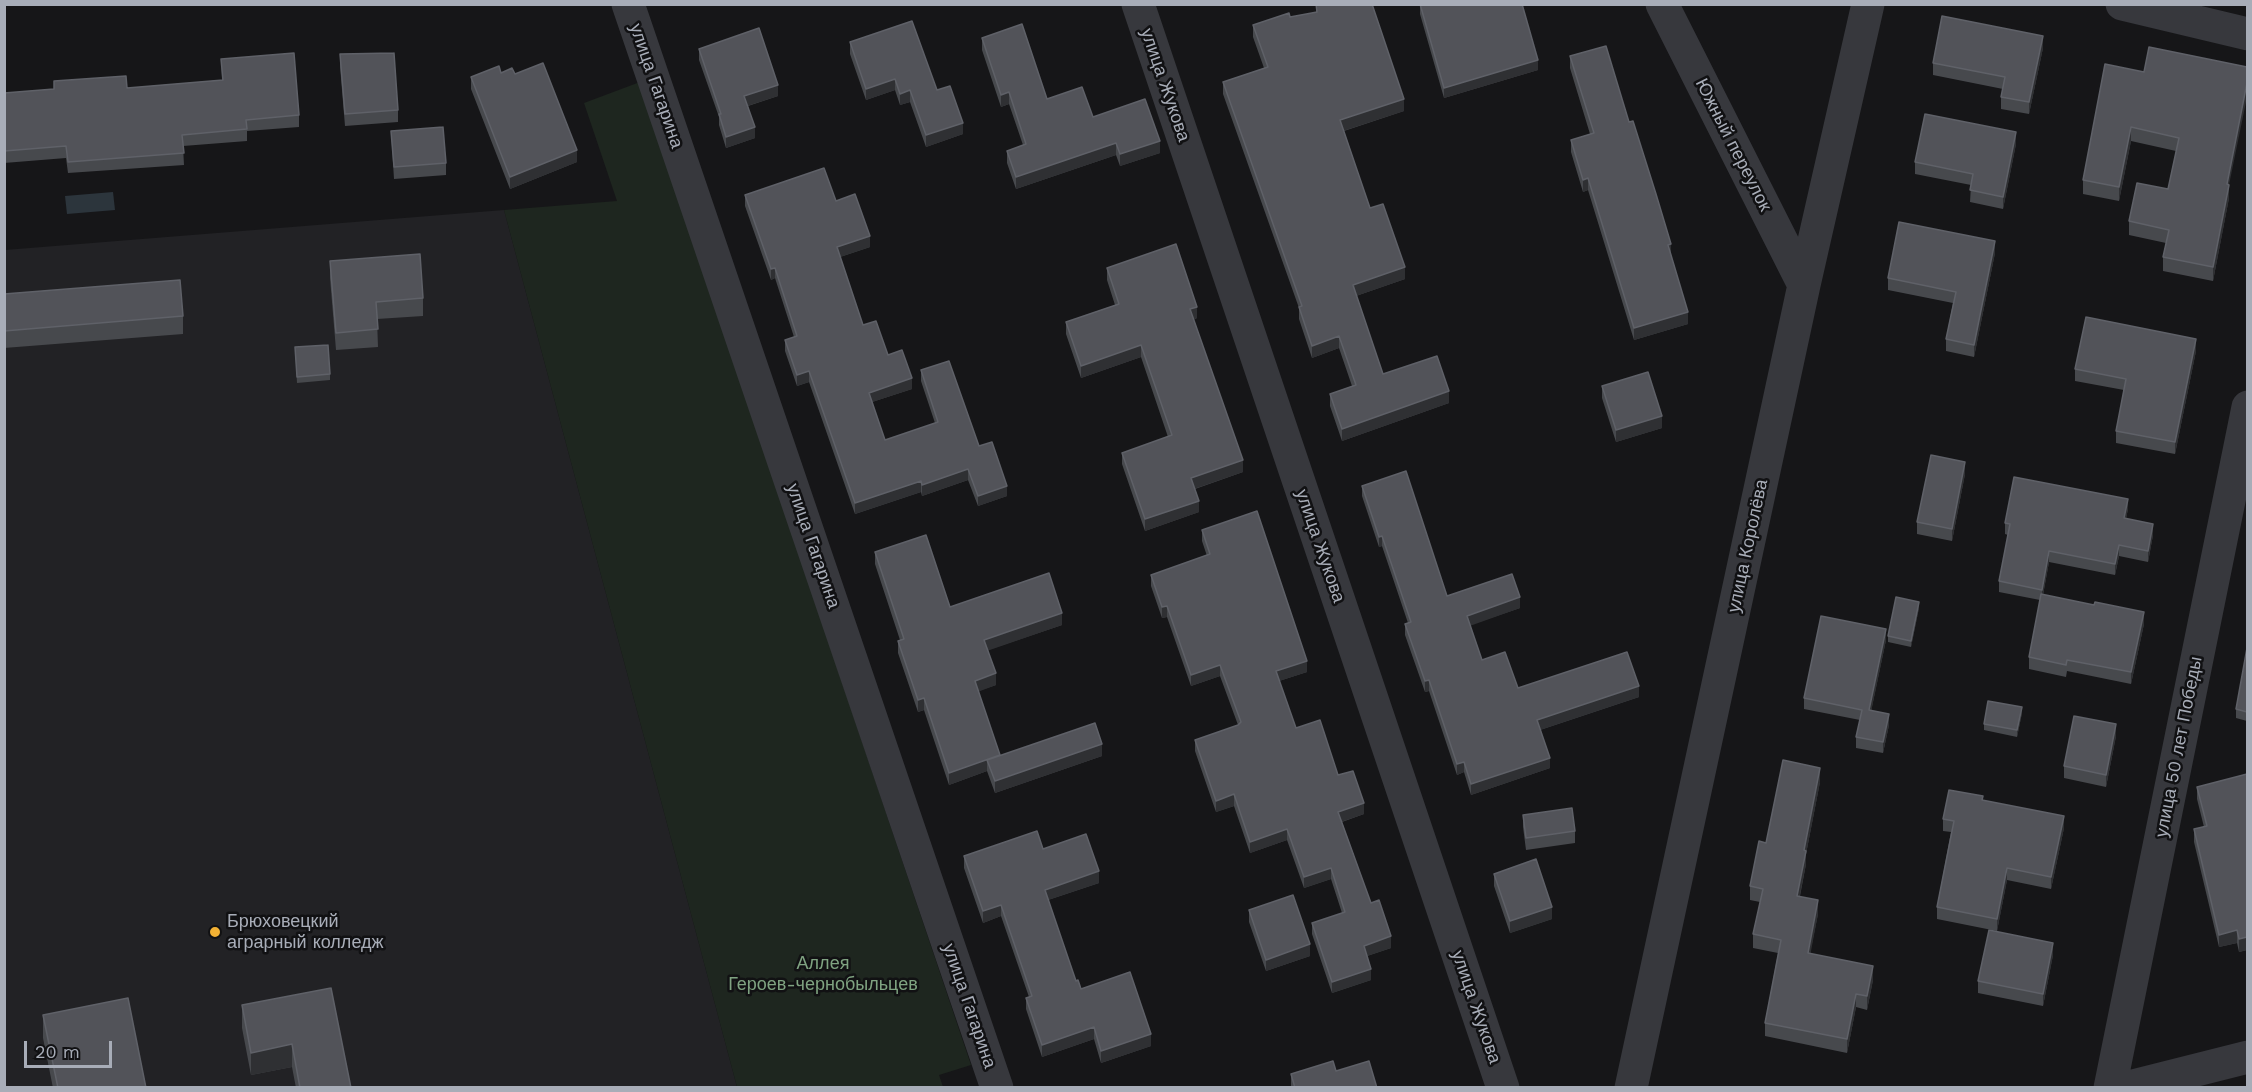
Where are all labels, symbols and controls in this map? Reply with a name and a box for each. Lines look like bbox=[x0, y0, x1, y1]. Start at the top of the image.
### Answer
street label: улица Гагарина bbox=[625, 21, 687, 151]
street label: улица Жукова bbox=[1135, 25, 1195, 145]
street label: Южный переулок bbox=[1690, 75, 1776, 215]
street label: улица Королёва bbox=[1723, 477, 1773, 615]
street label: улица Гагарина bbox=[782, 481, 844, 611]
street label: улица Жукова bbox=[1290, 486, 1350, 606]
street label: улица 50 лет Победы bbox=[2151, 655, 2207, 839]
place label: Брюховецкий аграрный колледж bbox=[227, 911, 384, 954]
marker: Брюховецкий аграрный колледж bbox=[208, 925, 222, 939]
street label: улица Гагарина bbox=[938, 941, 1000, 1071]
street label: улица Жукова bbox=[1446, 947, 1506, 1067]
park label: Аллея Героев-чернобыльцев bbox=[728, 953, 918, 996]
scale bar bbox=[27, 1029, 116, 1067]
text: 20 m bbox=[35, 1041, 80, 1062]

